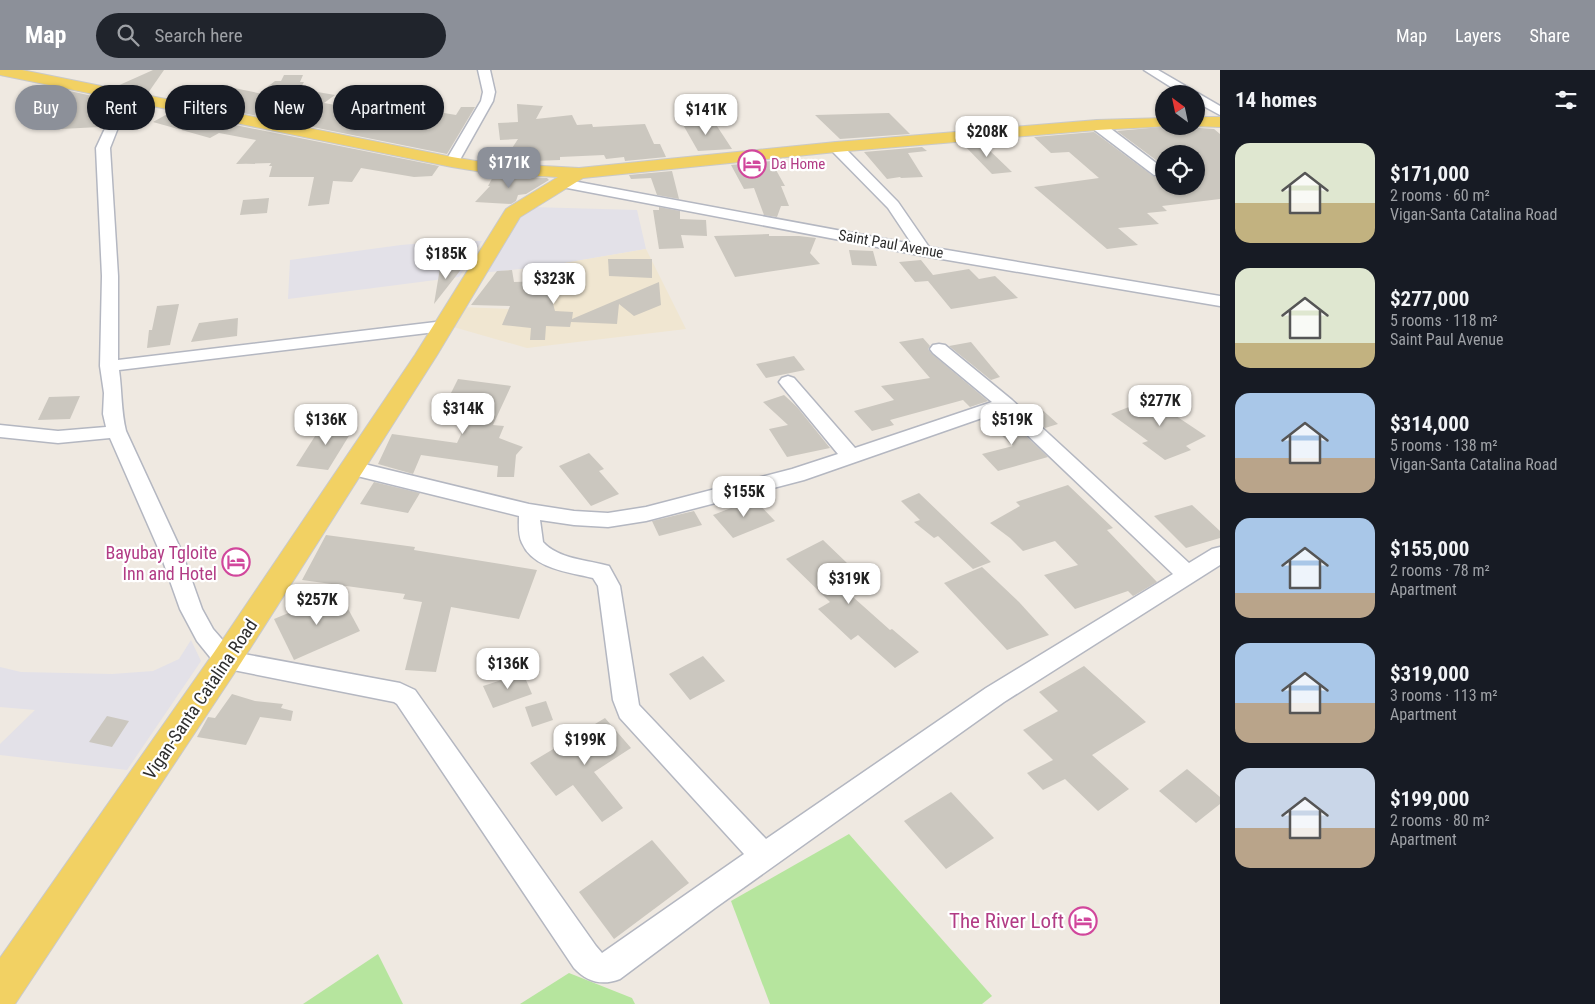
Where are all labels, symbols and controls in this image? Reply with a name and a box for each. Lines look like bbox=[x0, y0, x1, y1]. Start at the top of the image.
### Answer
search box bbox=[96, 13, 446, 58]
text: Map bbox=[25, 21, 66, 49]
icon: search bbox=[114, 21, 142, 49]
text: Search here bbox=[154, 24, 243, 47]
text: Map bbox=[1396, 25, 1427, 46]
text: Layers bbox=[1455, 25, 1502, 46]
text: Share bbox=[1530, 25, 1570, 46]
chip: Buy bbox=[15, 85, 77, 130]
chip: Rent bbox=[87, 85, 155, 130]
chip: Filters bbox=[165, 85, 245, 130]
chip: New bbox=[255, 85, 323, 130]
chip: Apartment bbox=[333, 85, 444, 130]
north arrow bbox=[1155, 85, 1205, 135]
map controls bbox=[1155, 85, 1205, 195]
icon: filters bbox=[1552, 86, 1580, 114]
text: 14 homes bbox=[1235, 88, 1317, 112]
pin: $141K bbox=[671, 93, 741, 136]
text: $141K bbox=[685, 100, 727, 119]
pin: $208K bbox=[952, 116, 1022, 158]
text: $208K bbox=[966, 122, 1008, 141]
button: locate bbox=[1155, 145, 1205, 195]
pin: $171K bbox=[474, 146, 544, 189]
hotel icon: Da Home bbox=[737, 149, 767, 179]
text: $171K bbox=[488, 153, 530, 172]
place label: Da Home bbox=[771, 155, 825, 173]
text: $171,000 bbox=[1390, 162, 1469, 186]
icon: home bbox=[1275, 163, 1335, 223]
text: 2 rooms · 60 m² bbox=[1390, 186, 1490, 205]
text: Vigan-Santa Catalina Road bbox=[1390, 205, 1557, 224]
street label: Saint Paul Avenue bbox=[837, 226, 945, 262]
pin: $185K bbox=[411, 238, 481, 280]
text: $185K bbox=[425, 244, 467, 263]
pin: $323K bbox=[519, 262, 589, 305]
text: $323K bbox=[533, 269, 575, 288]
text: $277,000 bbox=[1390, 287, 1469, 311]
icon: home bbox=[1275, 288, 1335, 348]
text: 5 rooms · 118 m² bbox=[1390, 311, 1498, 330]
text: Saint Paul Avenue bbox=[1390, 330, 1503, 349]
pin: $277K bbox=[1125, 384, 1195, 427]
text: $277K bbox=[1139, 391, 1181, 410]
pin: $314K bbox=[428, 392, 498, 435]
text: $314K bbox=[442, 399, 484, 418]
pin: $136K bbox=[291, 404, 361, 446]
pin: $519K bbox=[977, 404, 1047, 446]
text: $136K bbox=[305, 410, 347, 429]
text: $519K bbox=[991, 410, 1033, 429]
text: $314,000 bbox=[1390, 412, 1469, 436]
icon: home bbox=[1275, 413, 1335, 473]
text: 5 rooms · 138 m² bbox=[1390, 436, 1498, 455]
text: Vigan-Santa Catalina Road bbox=[1390, 455, 1557, 474]
pin: $155K bbox=[709, 476, 779, 518]
text: $155K bbox=[723, 482, 765, 501]
text: $155,000 bbox=[1390, 537, 1469, 561]
icon: home bbox=[1275, 538, 1335, 598]
place label: Bayubay Tgloite Inn and Hotel bbox=[105, 542, 217, 584]
hotel icon: Bayubay Tgloite Inn and Hotel bbox=[221, 547, 251, 577]
text: 2 rooms · 78 m² bbox=[1390, 561, 1490, 580]
pin: $319K bbox=[814, 562, 884, 605]
text: $319K bbox=[828, 569, 870, 588]
text: Apartment bbox=[1390, 580, 1457, 599]
pin: $257K bbox=[282, 584, 352, 626]
text: $257K bbox=[296, 590, 338, 609]
street label: Vigan-Santa Catalina Road bbox=[139, 615, 261, 783]
pin: $136K bbox=[473, 648, 543, 690]
text: $136K bbox=[487, 654, 529, 673]
text: $319,000 bbox=[1390, 662, 1469, 686]
icon: home bbox=[1275, 663, 1335, 723]
text: 3 rooms · 113 m² bbox=[1390, 686, 1498, 705]
text: Apartment bbox=[1390, 705, 1457, 724]
pin: $199K bbox=[550, 724, 620, 766]
text: $199K bbox=[564, 730, 606, 749]
text: $199,000 bbox=[1390, 787, 1469, 811]
icon: home bbox=[1275, 788, 1335, 848]
text: 2 rooms · 80 m² bbox=[1390, 811, 1490, 830]
text: Apartment bbox=[1390, 830, 1457, 849]
hotel icon: The River Loft bbox=[1068, 906, 1098, 936]
place label: The River Loft bbox=[949, 909, 1064, 933]

